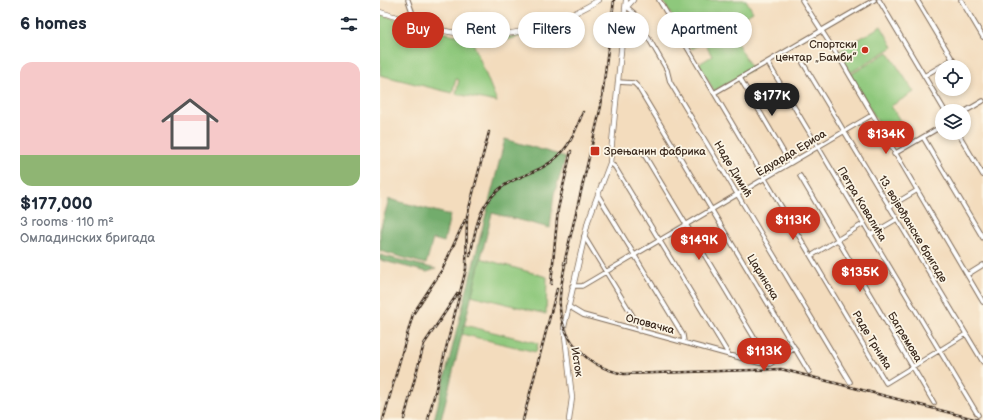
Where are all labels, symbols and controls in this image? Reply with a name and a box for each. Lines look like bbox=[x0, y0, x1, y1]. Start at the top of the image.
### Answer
chip: Buy bbox=[392, 12, 444, 48]
chip: Rent bbox=[452, 12, 510, 48]
chip: Filters bbox=[518, 12, 585, 48]
chip: New bbox=[593, 12, 649, 48]
chip: Apartment bbox=[657, 12, 752, 48]
icon: filters bbox=[338, 13, 360, 35]
text: 6 homes bbox=[20, 14, 87, 34]
place label: Спортски центар „Бамби” bbox=[776, 38, 857, 64]
marker: Спортски центар „Бамби” bbox=[860, 45, 870, 55]
map controls bbox=[935, 60, 971, 140]
button: locate bbox=[935, 60, 971, 96]
pin: $177K bbox=[744, 83, 800, 117]
icon: home bbox=[154, 88, 226, 160]
text: $177K bbox=[753, 88, 791, 104]
button: layers bbox=[935, 104, 971, 140]
pin: $134K bbox=[858, 121, 914, 155]
text: $134K bbox=[867, 126, 905, 142]
street label: Едуарда Ериоа bbox=[754, 127, 829, 179]
street label: Наде Димић bbox=[711, 139, 755, 200]
marker: Зрењанин фабрика bbox=[589, 145, 601, 157]
place label: Зрењанин фабрика bbox=[604, 145, 706, 158]
street label: Петра Ковалића bbox=[835, 164, 890, 244]
street label: 13. војвођанске бригаде bbox=[876, 173, 950, 285]
text: $177,000 bbox=[20, 194, 93, 214]
pin: $113K bbox=[765, 207, 821, 241]
text: $113K bbox=[775, 212, 811, 228]
text: 3 rooms · 110 m² bbox=[20, 214, 114, 230]
pin: $149K bbox=[671, 227, 727, 261]
text: Омладинских бригада bbox=[20, 230, 155, 246]
text: $149K bbox=[680, 232, 718, 248]
street label: Царинска bbox=[744, 252, 782, 303]
pin: $135K bbox=[832, 259, 888, 293]
text: $135K bbox=[841, 264, 879, 280]
street label: Раде Трнића bbox=[849, 308, 895, 372]
street label: Багремова bbox=[885, 310, 925, 365]
street label: Оповачка bbox=[624, 311, 676, 337]
pin: $113K bbox=[736, 338, 792, 372]
text: $113K bbox=[746, 343, 782, 359]
street label: Исток bbox=[568, 346, 586, 378]

